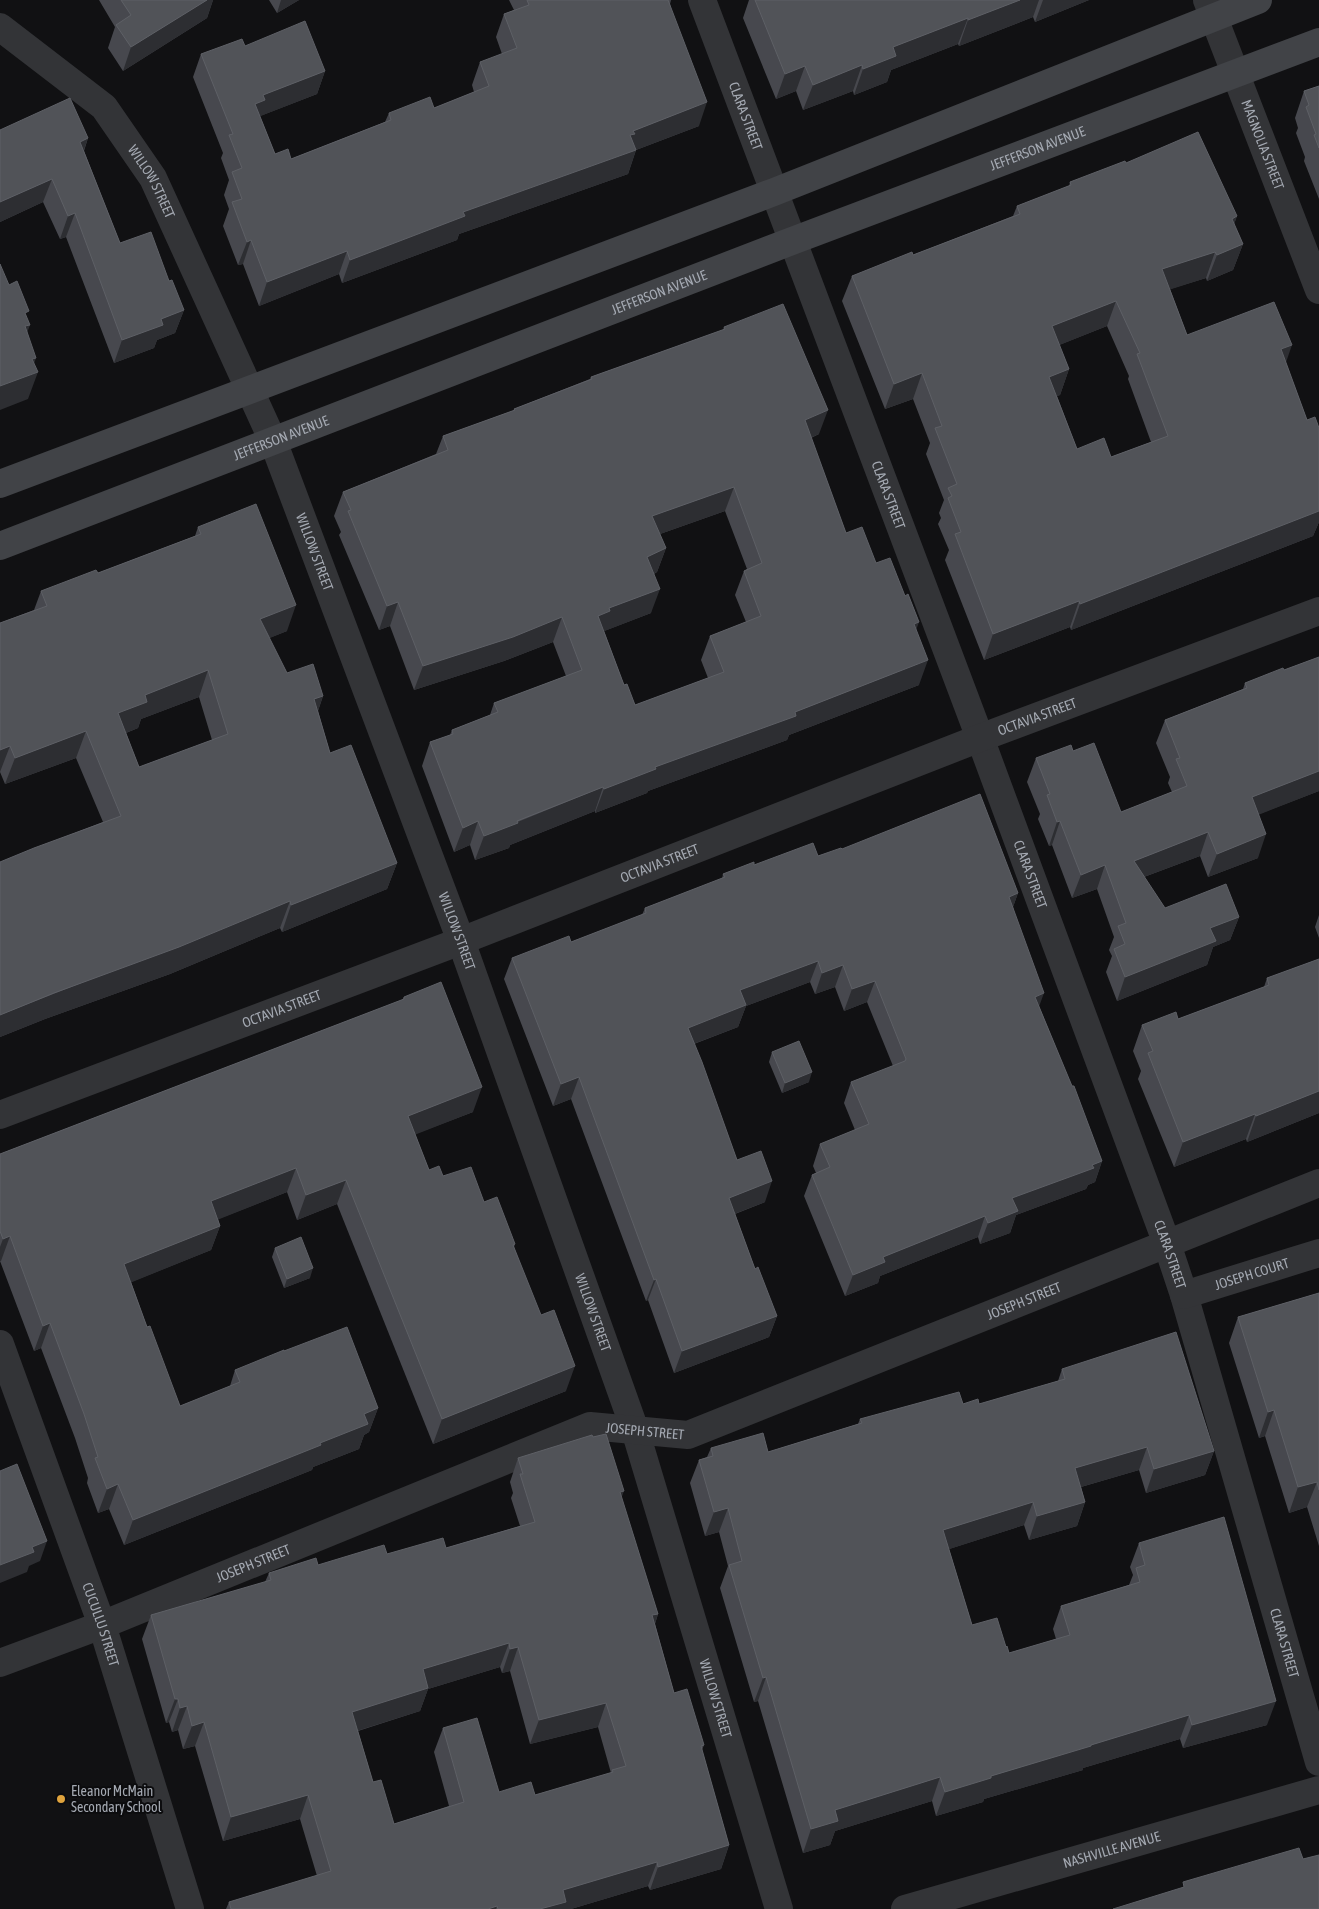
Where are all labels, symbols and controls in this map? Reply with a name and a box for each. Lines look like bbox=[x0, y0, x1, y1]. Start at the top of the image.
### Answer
street label: CLARA STREET bbox=[726, 80, 766, 152]
street label: MAGNOLIA STREET bbox=[1238, 97, 1287, 192]
street label: JEFFERSON AVENUE bbox=[987, 123, 1087, 174]
street label: WILLOW STREET bbox=[125, 142, 178, 221]
street label: JEFFERSON AVENUE bbox=[609, 267, 709, 318]
street label: JEFFERSON AVENUE bbox=[231, 412, 331, 463]
street label: CLARA STREET bbox=[868, 459, 909, 531]
street label: WILLOW STREET bbox=[293, 511, 337, 593]
street label: OCTAVIA STREET bbox=[995, 695, 1079, 739]
street label: CLARA STREET bbox=[1010, 838, 1050, 911]
street label: OCTAVIA STREET bbox=[618, 841, 701, 886]
street label: WILLOW STREET bbox=[435, 890, 479, 972]
street label: OCTAVIA STREET bbox=[240, 987, 323, 1031]
street label: CLARA STREET bbox=[1151, 1218, 1189, 1291]
street label: JOSEPH COURT bbox=[1213, 1255, 1291, 1293]
street label: WILLOW STREET bbox=[572, 1271, 614, 1354]
street label: JOSEPH STREET bbox=[984, 1279, 1063, 1323]
street label: JOSEPH STREET bbox=[605, 1419, 685, 1443]
street label: JOSEPH STREET bbox=[214, 1541, 292, 1586]
street label: CUCULLU STREET bbox=[79, 1580, 122, 1668]
street label: CLARA STREET bbox=[1267, 1606, 1302, 1680]
street label: WILLOW STREET bbox=[696, 1657, 735, 1740]
place label: Eleanor McMain Secondary School bbox=[71, 1783, 162, 1815]
marker: Eleanor McMain Secondary School bbox=[55, 1793, 67, 1805]
street label: NASHVILLE AVENUE bbox=[1061, 1828, 1162, 1871]

